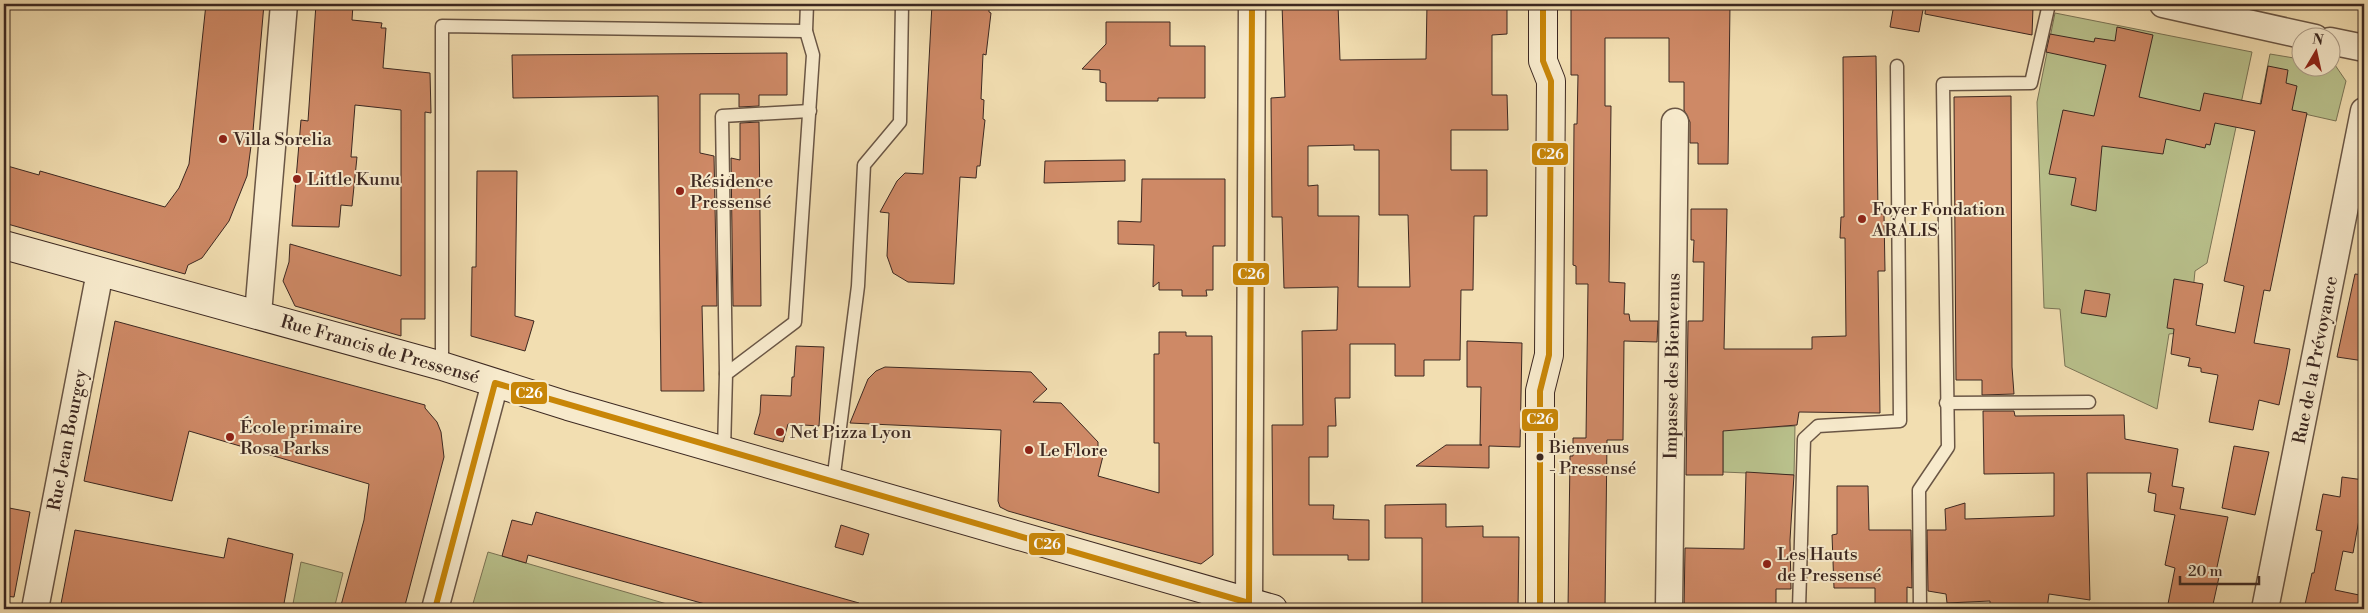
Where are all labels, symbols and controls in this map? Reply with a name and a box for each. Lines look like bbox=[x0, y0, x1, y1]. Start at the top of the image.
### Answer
north arrow bbox=[2290, 28, 2340, 78]
text: N bbox=[2311, 30, 2325, 50]
place label: Villa Sorelia bbox=[232, 128, 333, 151]
marker: Villa Sorelia bbox=[217, 133, 229, 145]
line badge: C26 bbox=[1531, 142, 1569, 166]
text: C26 bbox=[1536, 146, 1564, 164]
place label: Little Kunu bbox=[307, 168, 401, 191]
place label: Résidence Pressensé bbox=[690, 170, 773, 214]
marker: Little Kunu bbox=[291, 173, 303, 185]
marker: Résidence Pressensé bbox=[674, 185, 686, 197]
place label: Foyer Fondation ARALIS bbox=[1871, 198, 2005, 242]
marker: Foyer Fondation ARALIS bbox=[1856, 213, 1868, 225]
line badge: C26 bbox=[1232, 262, 1270, 286]
text: C26 bbox=[1237, 266, 1265, 284]
street label: Impasse des Bienvenus bbox=[1659, 273, 1686, 459]
street label: Rue de la Prévoyance bbox=[2288, 274, 2343, 446]
street label: Rue Francis de Pressensé bbox=[278, 310, 482, 389]
street label: Rue Jean Bourgey bbox=[43, 367, 93, 513]
line badge: C26 bbox=[510, 381, 548, 405]
text: C26 bbox=[515, 385, 543, 403]
line badge: C26 bbox=[1521, 408, 1559, 432]
text: C26 bbox=[1526, 411, 1554, 429]
place label: École primaire Rosa Parks bbox=[240, 416, 362, 460]
place label: Net Pizza Lyon bbox=[790, 421, 912, 444]
marker: Net Pizza Lyon bbox=[774, 426, 786, 438]
marker: École primaire Rosa Parks bbox=[224, 431, 236, 443]
place label: Bienvenus - Pressensé bbox=[1548, 437, 1636, 480]
place label: Le Flore bbox=[1039, 439, 1108, 462]
marker: Le Flore bbox=[1023, 444, 1035, 456]
marker: Bienvenus - Pressensé bbox=[1535, 452, 1545, 462]
line badge: C26 bbox=[1028, 532, 1066, 556]
text: C26 bbox=[1033, 536, 1061, 554]
place label: Les Hauts de Pressensé bbox=[1777, 543, 1882, 587]
scale bar bbox=[2180, 553, 2259, 585]
marker: Les Hauts de Pressensé bbox=[1761, 558, 1773, 570]
text: 20 m bbox=[2188, 562, 2223, 581]

